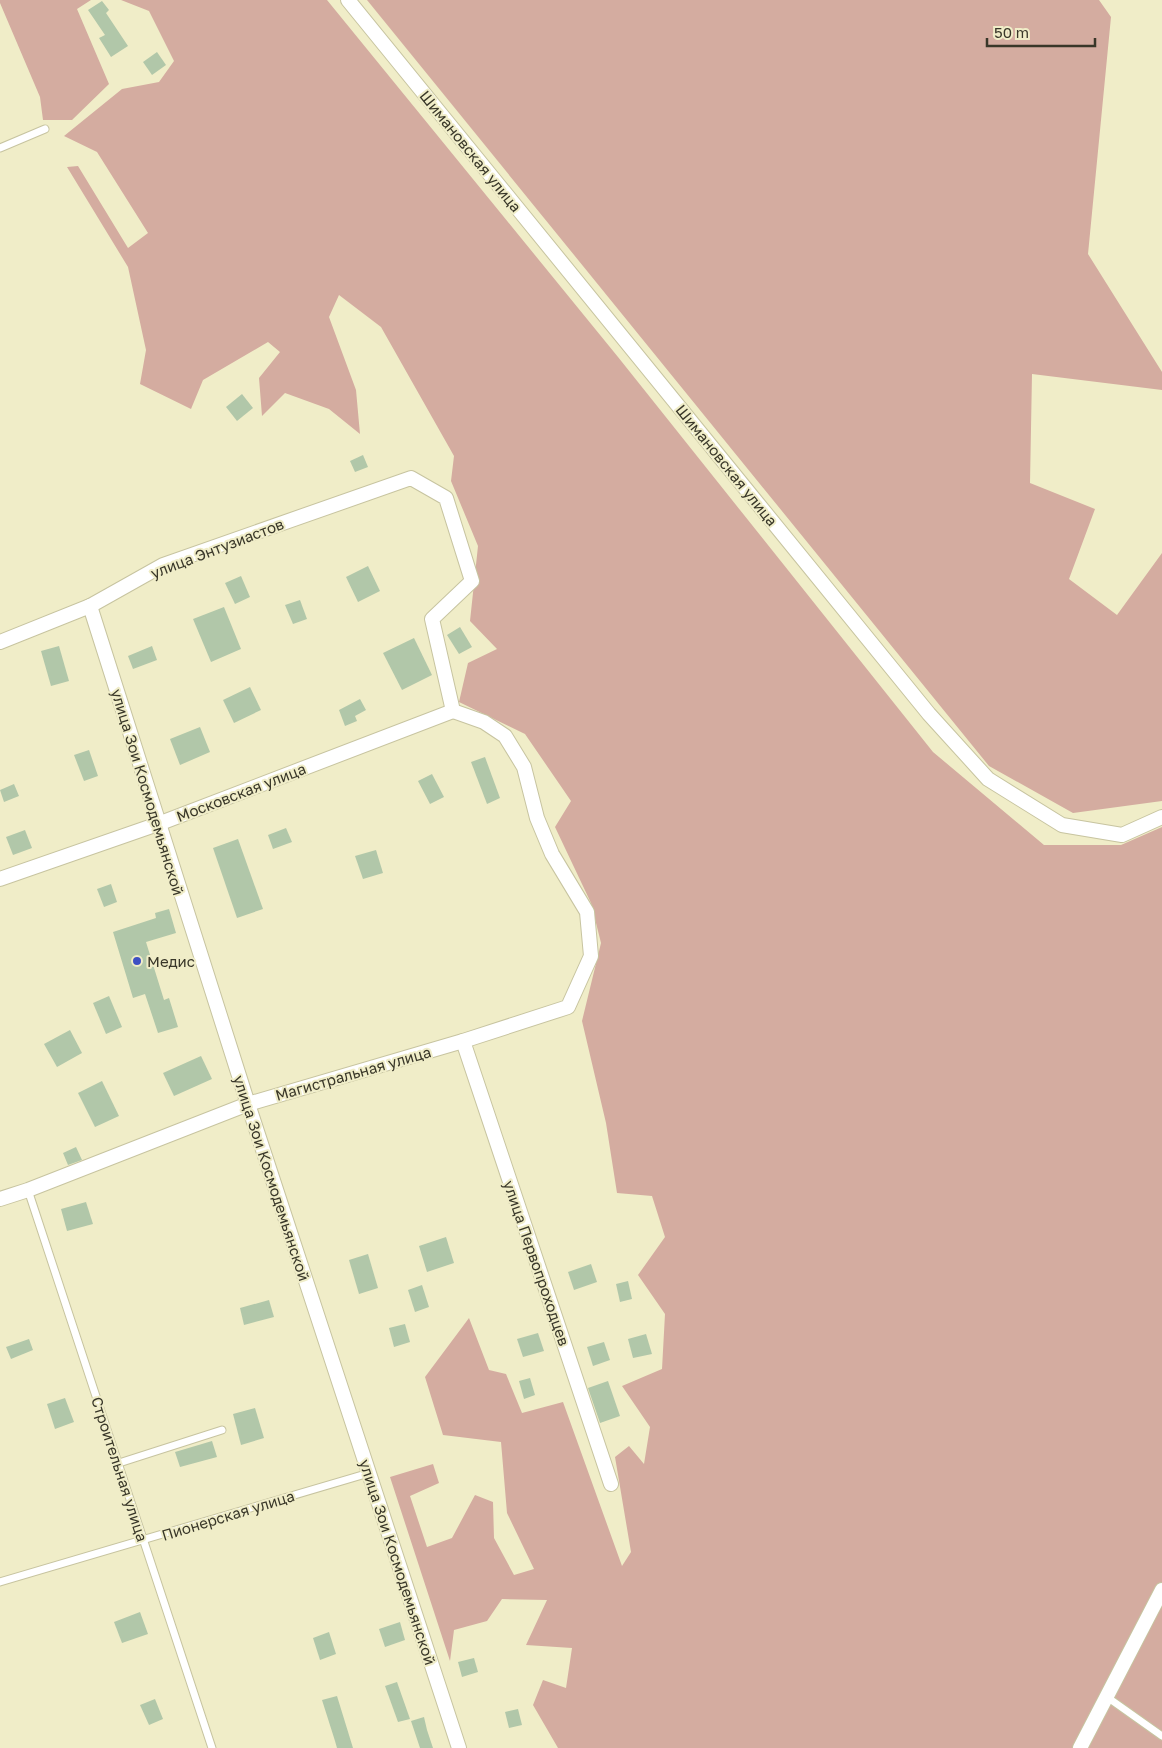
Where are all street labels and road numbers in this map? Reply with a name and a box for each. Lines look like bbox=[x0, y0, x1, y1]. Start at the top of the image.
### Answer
street label: Шимановская улица bbox=[416, 87, 526, 215]
street label: Шимановская улица bbox=[672, 401, 782, 529]
street label: улица Энтузиастов bbox=[148, 514, 286, 582]
street label: улица Зои Космодемьянской bbox=[108, 687, 188, 897]
street label: Московская улица bbox=[174, 759, 308, 825]
street label: Магистральная улица bbox=[273, 1042, 433, 1104]
street label: улица Зои Космодемьянской bbox=[230, 1073, 314, 1283]
street label: улица Первопроходцев bbox=[500, 1178, 574, 1348]
street label: Строительная улица bbox=[88, 1394, 152, 1544]
street label: улица Зои Космодемьянской bbox=[356, 1457, 440, 1667]
street label: Пионерская улица bbox=[159, 1486, 297, 1544]

